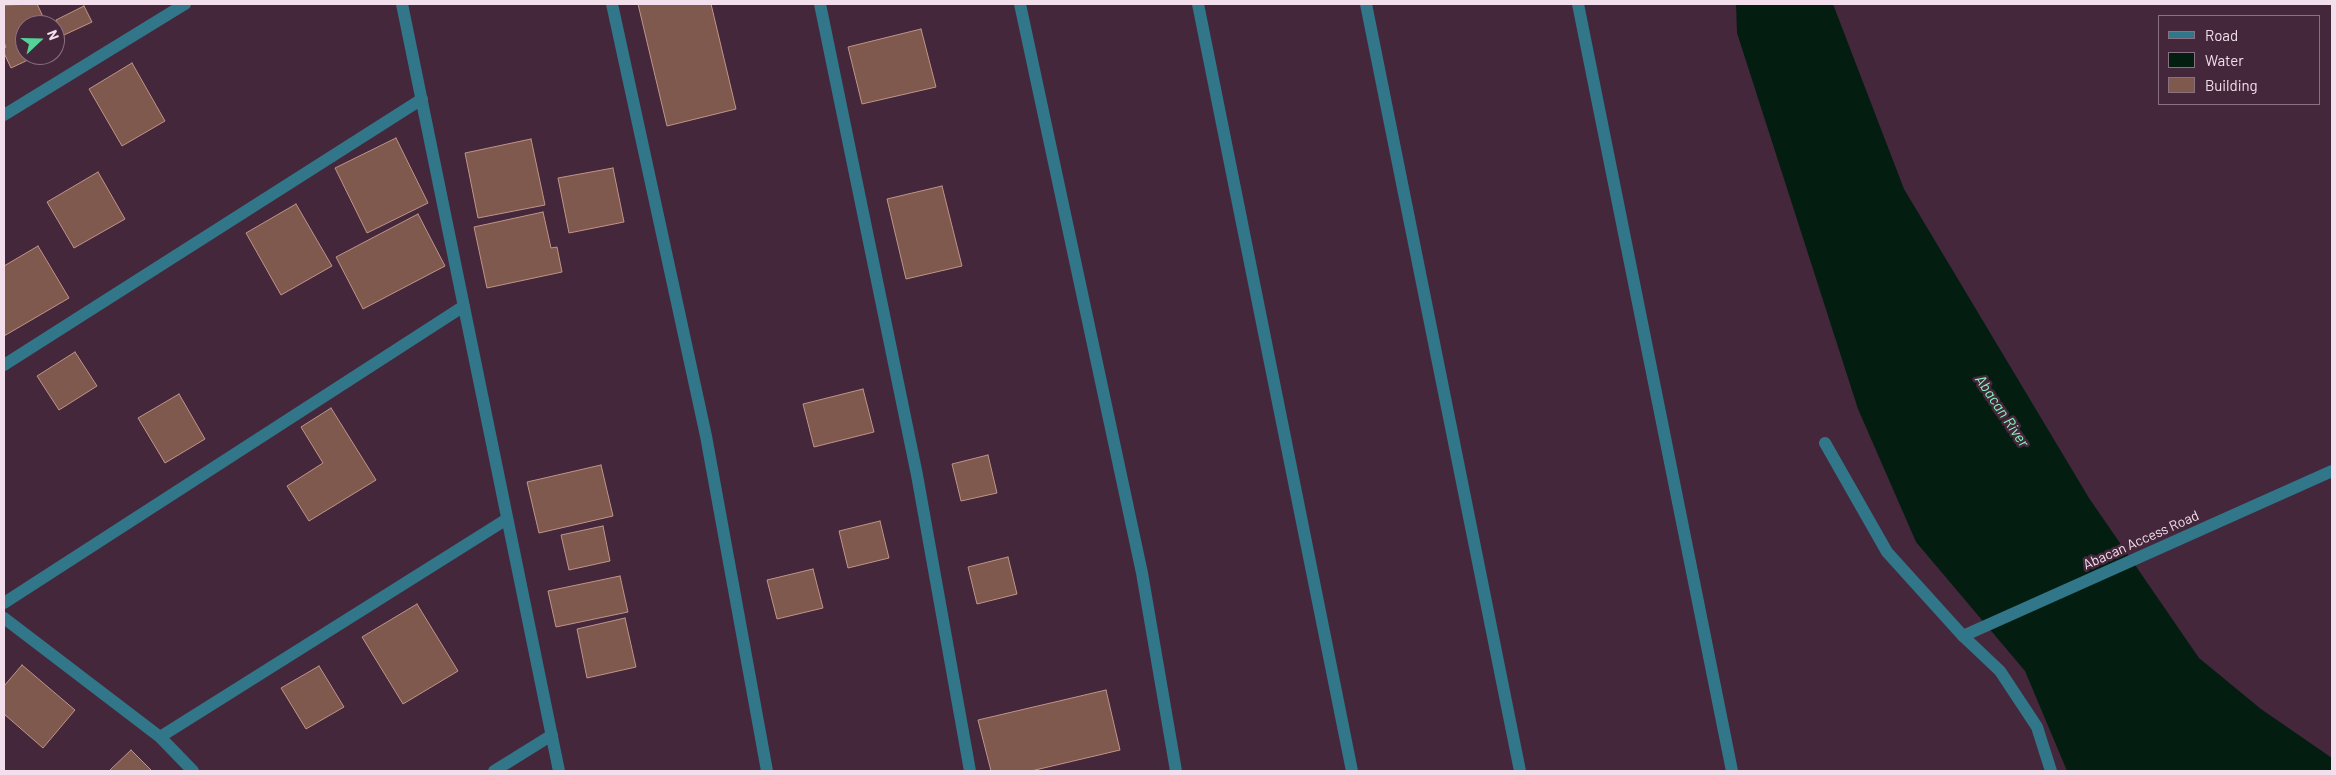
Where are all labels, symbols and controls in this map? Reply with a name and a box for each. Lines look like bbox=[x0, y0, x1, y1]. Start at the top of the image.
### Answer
north arrow bbox=[15, 15, 65, 65]
legend bbox=[2158, 15, 2321, 105]
text: Road bbox=[2205, 26, 2238, 44]
text: N bbox=[44, 27, 63, 42]
text: Water bbox=[2205, 51, 2244, 69]
text: Building bbox=[2205, 76, 2258, 94]
water label: Abacan River bbox=[1971, 371, 2033, 451]
street label: Abacan Access Road bbox=[2080, 507, 2202, 573]

